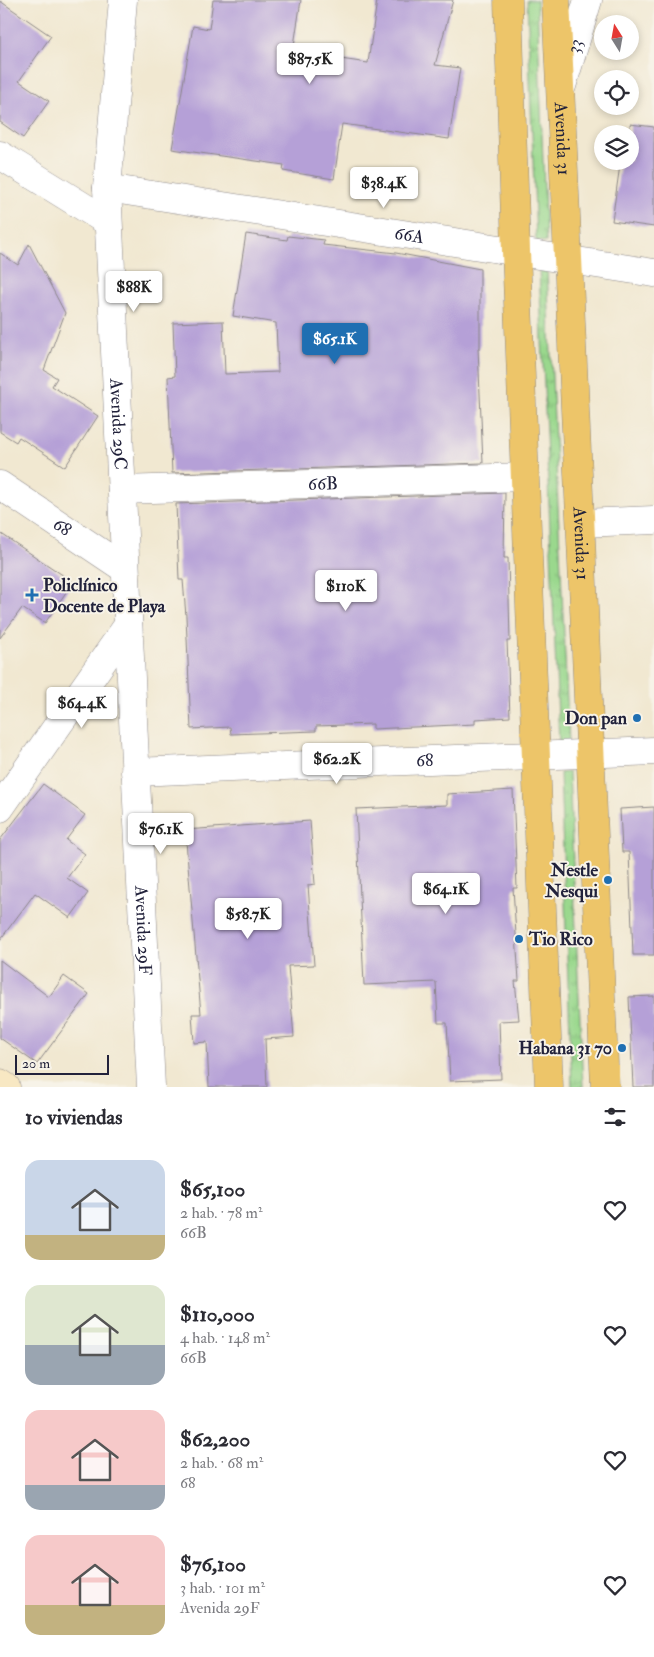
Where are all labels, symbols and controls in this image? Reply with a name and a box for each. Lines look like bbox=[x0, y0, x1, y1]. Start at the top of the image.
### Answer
north arrow bbox=[594, 15, 639, 60]
map controls bbox=[594, 15, 639, 170]
street label: 33 bbox=[561, 36, 587, 56]
pin: $87.5K bbox=[269, 42, 351, 85]
text: $87.5K bbox=[288, 49, 332, 69]
button: locate bbox=[594, 70, 639, 115]
street label: Avenida 31 bbox=[549, 100, 576, 176]
button: layers bbox=[594, 125, 639, 170]
pin: $38.4K bbox=[343, 166, 425, 209]
text: $38.4K bbox=[361, 173, 407, 193]
street label: 66A bbox=[393, 221, 426, 249]
pin: $88K bbox=[104, 270, 164, 313]
text: $88K bbox=[116, 277, 152, 297]
pin: $65.1K bbox=[294, 322, 376, 365]
text: $65.1K bbox=[313, 329, 357, 349]
street label: Avenida 29C bbox=[105, 377, 132, 470]
street label: 66B bbox=[308, 472, 338, 495]
street label: Avenida 31 bbox=[568, 505, 594, 581]
street label: 68 bbox=[49, 512, 76, 541]
pin: $110K bbox=[311, 570, 381, 612]
place label: Policlínico Docente de Playa bbox=[43, 574, 166, 618]
text: $110K bbox=[326, 576, 366, 596]
marker: Policlínico Docente de Playa bbox=[25, 588, 39, 602]
pin: $64.4K bbox=[41, 686, 123, 729]
text: $64.4K bbox=[57, 693, 107, 713]
place label: Don pan bbox=[565, 707, 628, 730]
marker: Don pan bbox=[631, 712, 643, 724]
pin: $62.2K bbox=[296, 742, 378, 785]
street label: 68 bbox=[416, 748, 434, 772]
text: $62.2K bbox=[313, 749, 361, 769]
pin: $76.1K bbox=[120, 812, 202, 855]
text: $76.1K bbox=[139, 819, 183, 839]
place label: Nestle Nesqui bbox=[544, 859, 598, 903]
pin: $64.1K bbox=[405, 872, 487, 915]
marker: Nestle Nesqui bbox=[602, 874, 614, 886]
text: $64.1K bbox=[423, 879, 469, 899]
street label: Avenida 29F bbox=[130, 884, 157, 976]
pin: $58.7K bbox=[207, 898, 289, 940]
text: $58.7K bbox=[226, 904, 270, 924]
place label: Tio Rico bbox=[528, 928, 593, 951]
marker: Tio Rico bbox=[513, 933, 525, 945]
place label: Habana 31 70 bbox=[519, 1037, 612, 1060]
marker: Habana 31 70 bbox=[616, 1042, 628, 1054]
scale bar bbox=[15, 1052, 109, 1075]
text: 20 m bbox=[22, 1055, 50, 1072]
icon: filters bbox=[601, 1103, 629, 1131]
text: 10 viviendas bbox=[25, 1104, 122, 1131]
text: $65,100 bbox=[180, 1176, 245, 1203]
icon: home bbox=[65, 1180, 125, 1240]
icon: heart bbox=[601, 1196, 629, 1224]
text: 2 hab. · 78 m² bbox=[180, 1203, 262, 1223]
text: 66B bbox=[180, 1223, 207, 1243]
text: $110,000 bbox=[180, 1301, 255, 1328]
icon: home bbox=[65, 1305, 125, 1365]
icon: heart bbox=[601, 1321, 629, 1349]
text: 4 hab. · 148 m² bbox=[180, 1328, 270, 1348]
text: 66B bbox=[180, 1348, 207, 1368]
text: $62,200 bbox=[180, 1426, 250, 1453]
icon: home bbox=[65, 1430, 125, 1490]
icon: heart bbox=[601, 1446, 629, 1474]
text: 2 hab. · 68 m² bbox=[180, 1453, 263, 1473]
text: 68 bbox=[180, 1473, 196, 1493]
text: $76,100 bbox=[180, 1551, 246, 1578]
icon: home bbox=[65, 1555, 125, 1615]
icon: heart bbox=[601, 1571, 629, 1599]
text: 3 hab. · 101 m² bbox=[180, 1578, 265, 1598]
text: Avenida 29F bbox=[180, 1598, 260, 1618]

